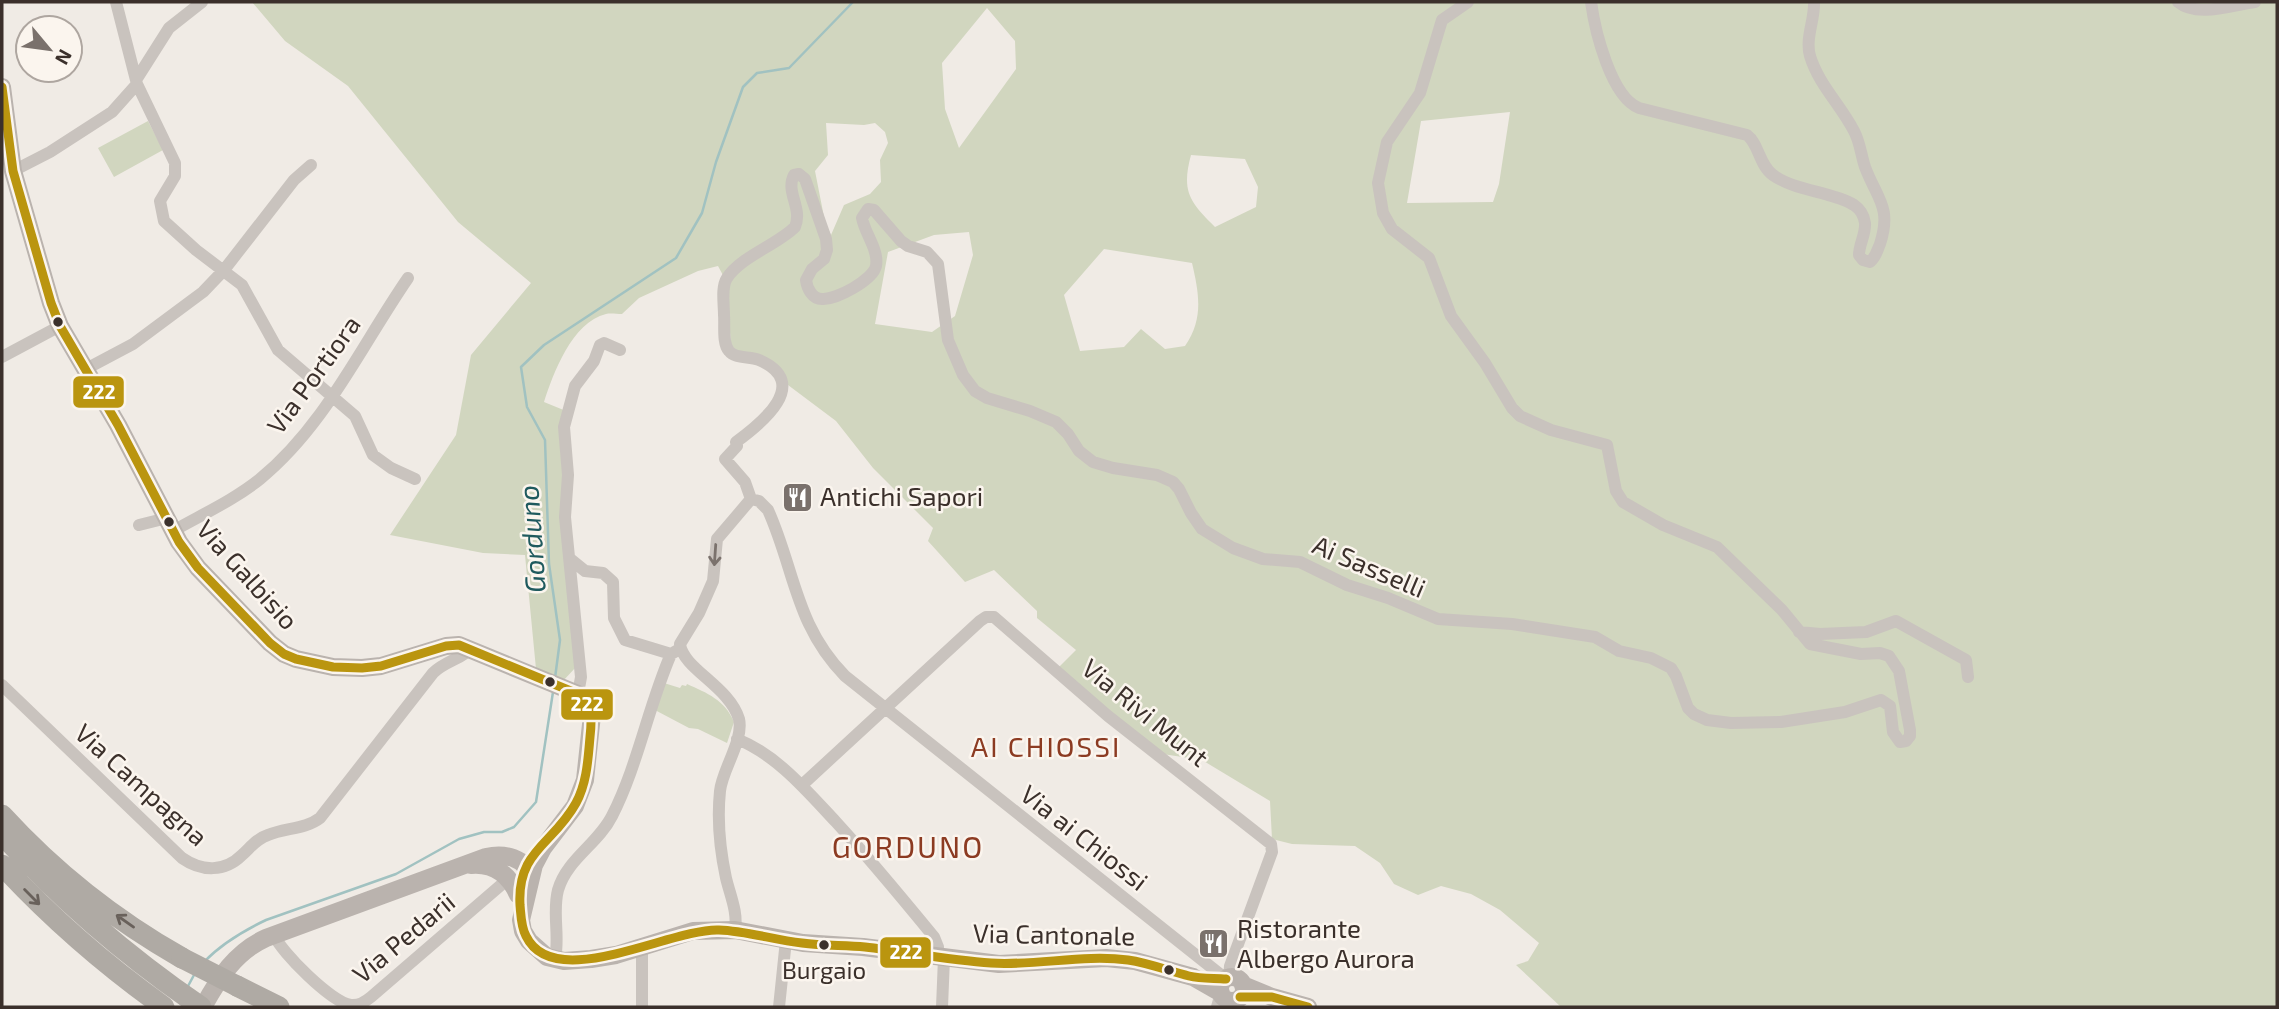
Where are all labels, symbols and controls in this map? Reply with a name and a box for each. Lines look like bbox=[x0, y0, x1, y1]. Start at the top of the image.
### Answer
north arrow bbox=[14, 14, 84, 84]
text: N bbox=[51, 46, 78, 69]
street label: Via Portiora bbox=[260, 309, 366, 439]
unlabelled marker bbox=[51, 315, 65, 329]
line badge: 222 bbox=[72, 375, 125, 409]
text: 222 bbox=[82, 380, 116, 403]
restaurant icon: Antichi Sapori bbox=[780, 480, 814, 514]
place label: Antichi Sapori bbox=[820, 480, 983, 511]
water label: Gorduno bbox=[510, 484, 552, 594]
street label: Via Galbisio bbox=[191, 513, 305, 635]
unlabelled marker bbox=[162, 515, 176, 529]
street label: Ai Sasselli bbox=[1309, 528, 1431, 603]
one-way arrow bbox=[708, 543, 721, 565]
street label: Via Rivi Munt bbox=[1077, 651, 1215, 772]
unlabelled marker bbox=[543, 675, 557, 689]
line badge: 222 bbox=[560, 688, 614, 721]
text: 222 bbox=[570, 692, 604, 715]
street label: Via Campagna bbox=[69, 716, 215, 851]
district label: AI CHIOSSI bbox=[971, 729, 1121, 763]
street label: Via ai Chiossi bbox=[1015, 778, 1155, 896]
district label: GORDUNO bbox=[832, 828, 984, 864]
street label: Via Pedarii bbox=[346, 885, 460, 989]
one-way arrow bbox=[24, 888, 41, 905]
place label: Ristorante Albergo Aurora bbox=[1237, 912, 1415, 973]
one-way arrow bbox=[116, 914, 135, 928]
street label: Via Cantonale bbox=[973, 917, 1135, 950]
restaurant icon: Ristorante Albergo Aurora bbox=[1197, 927, 1231, 961]
line badge: 222 bbox=[879, 936, 932, 969]
marker: Burgaio bbox=[817, 938, 831, 952]
text: 222 bbox=[889, 940, 923, 963]
place label: Burgaio bbox=[782, 955, 866, 984]
unlabelled marker bbox=[1162, 963, 1176, 977]

